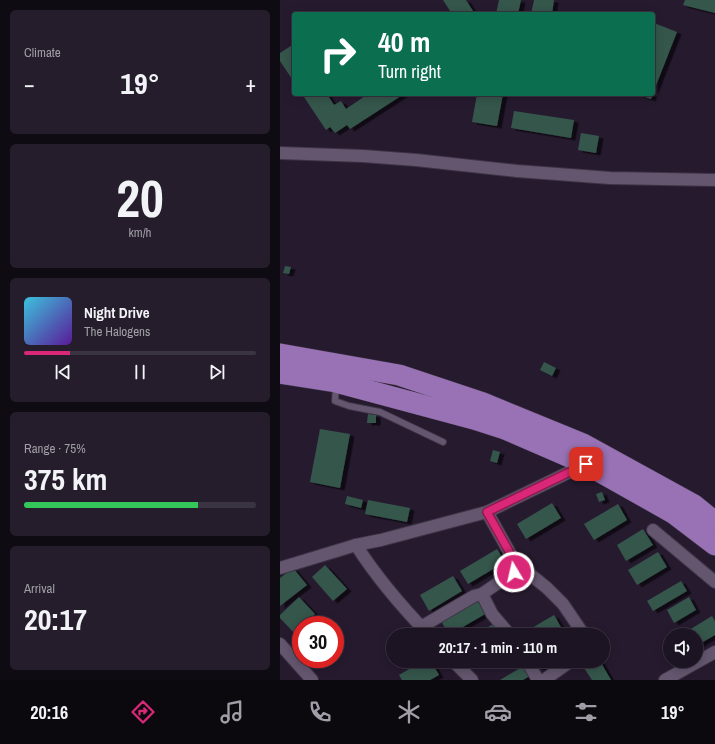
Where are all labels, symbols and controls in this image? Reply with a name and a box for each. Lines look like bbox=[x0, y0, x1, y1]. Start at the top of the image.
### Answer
text: 40 m bbox=[378, 23, 430, 61]
icon: right bbox=[312, 28, 364, 80]
text: Climate bbox=[24, 44, 61, 61]
text: Turn right bbox=[378, 59, 441, 84]
text: 19° bbox=[120, 63, 160, 103]
text: − bbox=[24, 69, 35, 99]
text: + bbox=[245, 69, 256, 99]
text: 20 bbox=[116, 163, 164, 233]
text: km/h bbox=[128, 224, 152, 241]
text: Night Drive bbox=[84, 302, 150, 323]
text: The Halogens bbox=[84, 323, 150, 340]
icon: previous bbox=[52, 361, 74, 383]
icon: pause bbox=[129, 361, 151, 383]
icon: next bbox=[206, 361, 228, 383]
text: Range · 75% bbox=[24, 440, 86, 457]
pin bbox=[569, 447, 603, 481]
icon: arrive bbox=[575, 453, 597, 475]
text: 375 km bbox=[24, 459, 107, 499]
position arrow bbox=[493, 551, 535, 593]
text: Arrival bbox=[24, 580, 55, 597]
text: 20:17 bbox=[24, 599, 87, 639]
speed limit sign: 30 bbox=[292, 616, 344, 668]
map controls bbox=[663, 628, 703, 668]
button: sound bbox=[663, 628, 703, 668]
text: 20:17 · 1 min · 110 m bbox=[439, 637, 557, 658]
icon: directions bbox=[129, 698, 157, 726]
icon: music bbox=[218, 698, 246, 726]
icon: phone bbox=[306, 698, 334, 726]
icon: climate bbox=[395, 698, 423, 726]
icon: car bbox=[484, 698, 512, 726]
icon: filters bbox=[572, 698, 600, 726]
text: 20:16 bbox=[30, 700, 68, 725]
text: 19° bbox=[661, 700, 685, 725]

